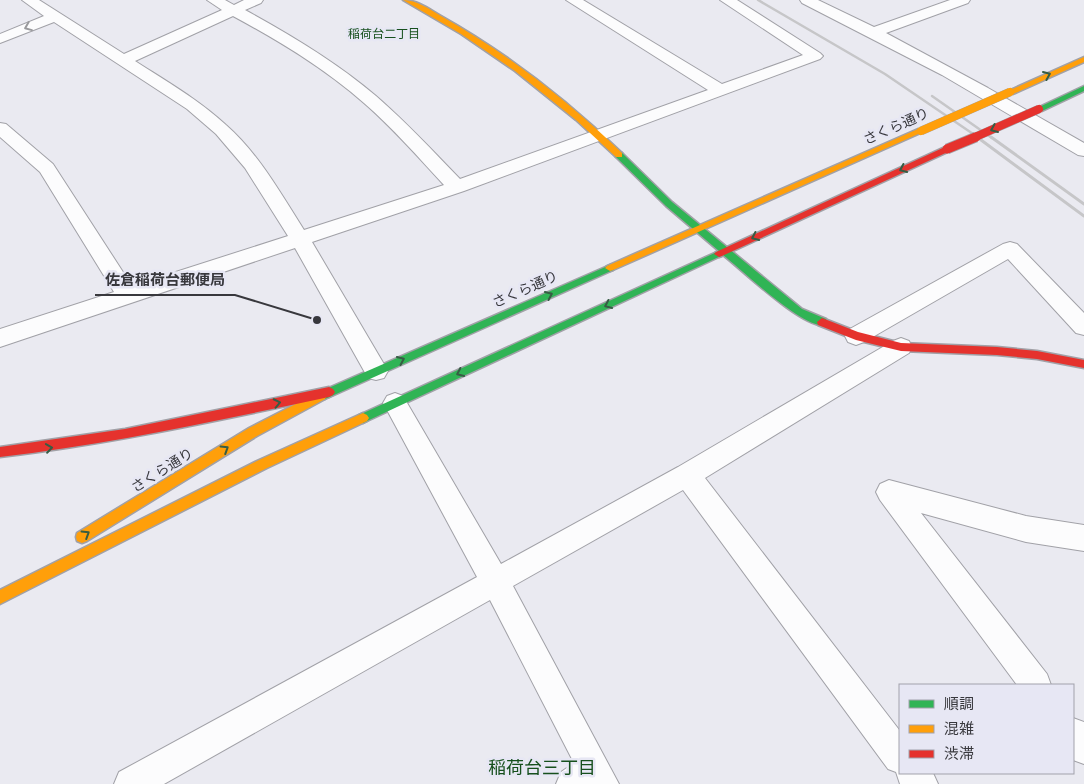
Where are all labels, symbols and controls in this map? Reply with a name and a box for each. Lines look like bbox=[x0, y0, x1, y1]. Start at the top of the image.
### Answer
one-way arrow bbox=[24, 21, 33, 32]
district label: 稲荷台二丁目 bbox=[348, 27, 420, 41]
one-way arrow bbox=[1042, 71, 1051, 82]
street label: さくら通り bbox=[861, 104, 931, 148]
one-way arrow bbox=[990, 122, 999, 133]
one-way arrow bbox=[899, 163, 908, 173]
one-way arrow bbox=[752, 231, 761, 241]
callout: 佐倉稲荷台郵便局 bbox=[95, 265, 235, 295]
street label: さくら通り bbox=[490, 267, 560, 311]
text: 佐倉稲荷台郵便局 bbox=[105, 271, 225, 288]
one-way arrow bbox=[544, 290, 553, 301]
one-way arrow bbox=[604, 299, 613, 309]
one-way arrow bbox=[396, 356, 405, 367]
one-way arrow bbox=[456, 367, 465, 377]
one-way arrow bbox=[272, 398, 281, 408]
one-way arrow bbox=[45, 443, 53, 454]
street label: さくら通り bbox=[128, 445, 196, 495]
one-way arrow bbox=[219, 446, 228, 456]
one-way arrow bbox=[81, 531, 90, 541]
legend bbox=[899, 684, 1074, 774]
text: 順調 bbox=[944, 695, 974, 712]
text: 混雑 bbox=[944, 720, 974, 737]
text: 渋滞 bbox=[944, 745, 974, 762]
district label: 稲荷台三丁目 bbox=[488, 757, 596, 778]

